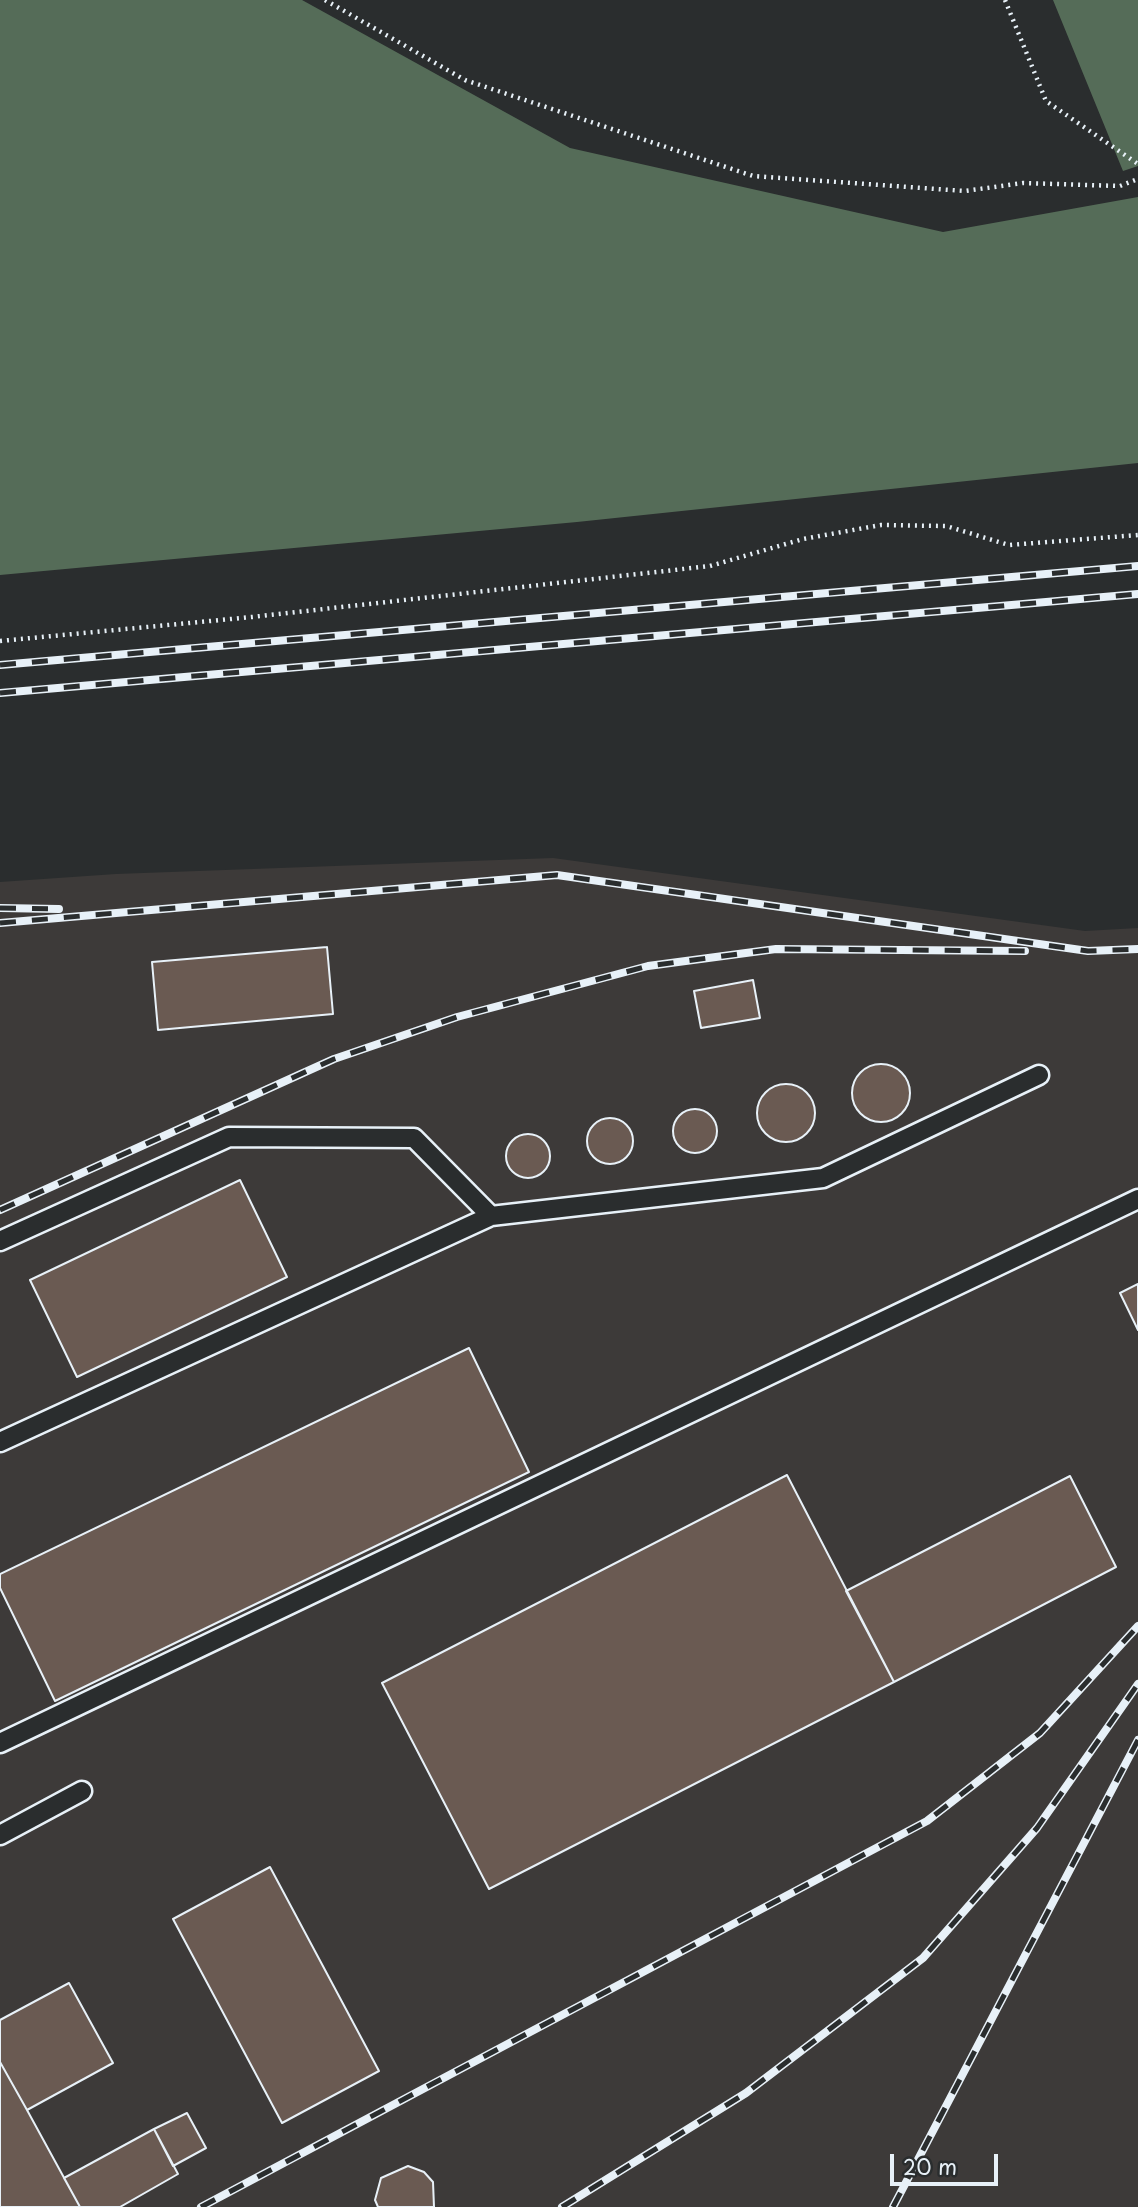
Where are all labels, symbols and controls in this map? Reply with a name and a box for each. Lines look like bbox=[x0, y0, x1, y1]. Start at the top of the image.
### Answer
scale bar bbox=[893, 2140, 1002, 2184]
text: 20 m bbox=[903, 2150, 957, 2182]

